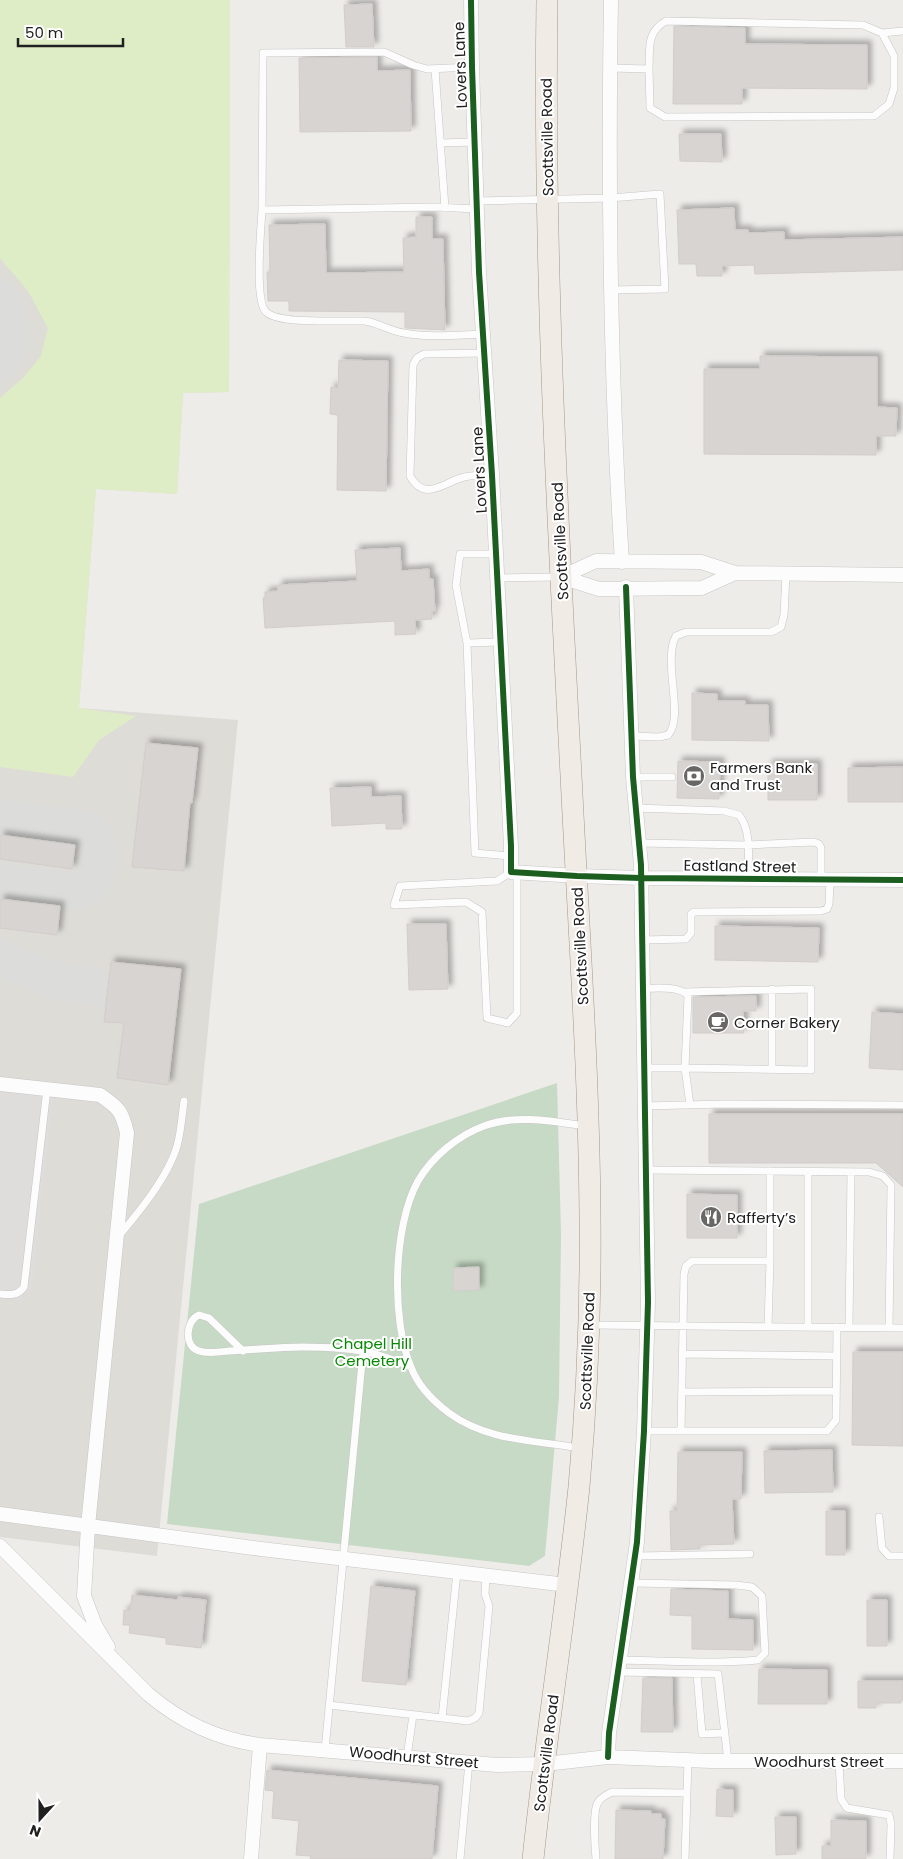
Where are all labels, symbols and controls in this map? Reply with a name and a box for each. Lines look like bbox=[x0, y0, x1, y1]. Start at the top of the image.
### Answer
scale bar bbox=[18, 15, 122, 47]
street label: Lovers Lane bbox=[448, 21, 472, 109]
text: 50 m bbox=[25, 22, 63, 43]
street label: Scottsville Road bbox=[535, 78, 559, 196]
street label: Lovers Lane bbox=[466, 426, 492, 514]
street label: Scottsville Road bbox=[546, 482, 574, 600]
place label: Farmers Bank and Trust bbox=[710, 757, 812, 795]
bank icon: Farmers Bank and Trust bbox=[682, 764, 706, 788]
street label: Eastland Street bbox=[684, 855, 796, 877]
street label: Scottsville Road bbox=[566, 887, 594, 1005]
cafe icon: Corner Bakery bbox=[706, 1010, 730, 1034]
place label: Corner Bakery bbox=[734, 1012, 840, 1033]
restaurant icon: Rafferty’s bbox=[699, 1205, 723, 1229]
place label: Rafferty’s bbox=[727, 1207, 796, 1228]
street label: Scottsville Road bbox=[574, 1292, 600, 1410]
park label: Chapel Hill Cemetery bbox=[332, 1333, 412, 1371]
street label: Scottsville Road bbox=[528, 1693, 564, 1813]
street label: Woodhurst Street bbox=[348, 1741, 480, 1773]
street label: Woodhurst Street bbox=[754, 1751, 884, 1772]
north arrow bbox=[15, 1794, 65, 1844]
text: N bbox=[27, 1820, 44, 1842]

